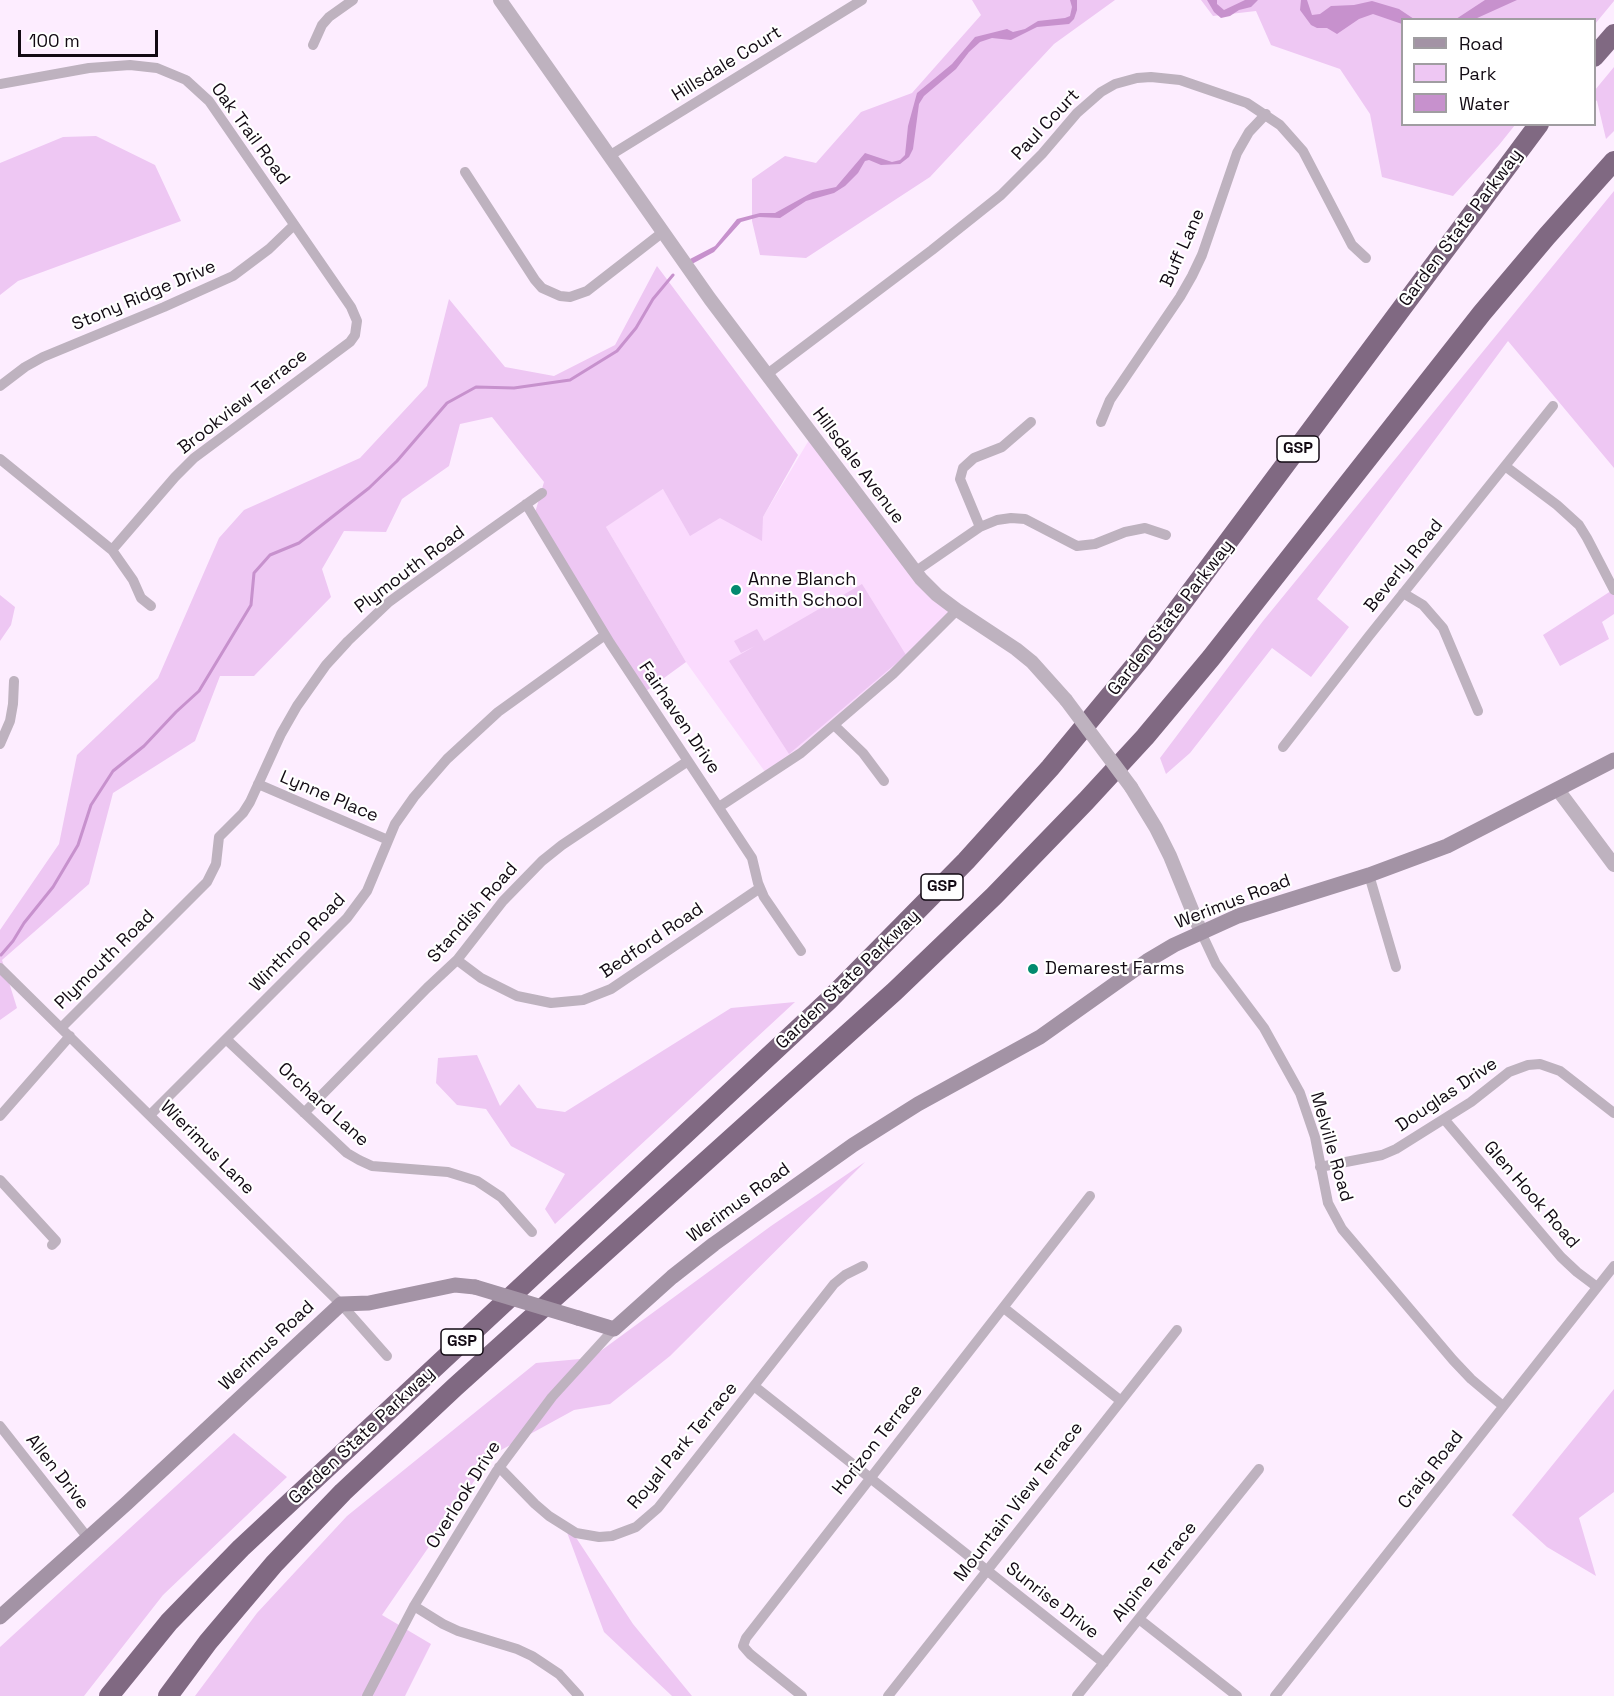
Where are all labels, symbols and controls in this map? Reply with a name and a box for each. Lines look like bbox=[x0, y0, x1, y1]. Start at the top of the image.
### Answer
scale bar bbox=[21, 18, 160, 56]
legend bbox=[1401, 18, 1596, 126]
street label: Hillsdale Court bbox=[668, 22, 786, 106]
text: 100 m bbox=[29, 29, 80, 52]
text: Road bbox=[1459, 32, 1503, 55]
text: Park bbox=[1459, 62, 1496, 85]
street label: Oak Trail Road bbox=[206, 79, 294, 189]
street label: Paul Court bbox=[1008, 85, 1084, 165]
text: Water bbox=[1459, 92, 1510, 115]
street label: Garden State Parkway bbox=[1395, 145, 1527, 311]
street label: Buff Lane bbox=[1156, 206, 1210, 290]
street label: Stony Ridge Drive bbox=[69, 256, 219, 336]
street label: Brookview Terrace bbox=[174, 345, 312, 459]
street label: Hillsdale Avenue bbox=[807, 404, 909, 528]
road number: GSP bbox=[1277, 436, 1319, 462]
street label: Beverly Road bbox=[1360, 515, 1448, 617]
street label: Plymouth Road bbox=[351, 522, 469, 618]
street label: Garden State Parkway bbox=[1103, 536, 1239, 700]
place label: Anne Blanch Smith School bbox=[748, 569, 862, 612]
marker: Anne Blanch Smith School bbox=[729, 583, 743, 597]
street label: Fairhaven Drive bbox=[633, 658, 725, 778]
street label: Lynne Place bbox=[277, 767, 381, 827]
street label: Standish Road bbox=[424, 858, 522, 968]
street label: Werimus Road bbox=[1172, 870, 1294, 934]
road number: GSP bbox=[921, 874, 963, 900]
street label: Winthrop Road bbox=[246, 889, 350, 997]
street label: Bedford Road bbox=[596, 899, 708, 983]
street label: Plymouth Road bbox=[51, 906, 159, 1014]
street label: Garden State Parkway bbox=[772, 906, 924, 1054]
place label: Demarest Farms bbox=[1045, 958, 1184, 980]
marker: Demarest Farms bbox=[1026, 962, 1040, 976]
street label: Douglas Drive bbox=[1392, 1053, 1502, 1137]
street label: Orchard Lane bbox=[273, 1058, 373, 1152]
street label: Melville Road bbox=[1305, 1090, 1357, 1204]
street label: Wierimus Lane bbox=[155, 1096, 259, 1200]
street label: Glen Hook Road bbox=[1479, 1137, 1583, 1253]
street label: Werimus Road bbox=[683, 1158, 795, 1248]
street label: Werimus Road bbox=[215, 1297, 319, 1395]
road number: GSP bbox=[441, 1329, 483, 1355]
street label: Garden State Parkway bbox=[285, 1363, 439, 1509]
street label: Royal Park Terrace bbox=[624, 1378, 742, 1514]
street label: Horizon Terrace bbox=[828, 1380, 928, 1500]
street label: Mountain View Terrace bbox=[950, 1418, 1088, 1586]
street label: Craig Road bbox=[1394, 1427, 1468, 1513]
street label: Allen Drive bbox=[21, 1430, 93, 1514]
street label: Overlook Drive bbox=[422, 1437, 506, 1553]
street label: Alpine Terrace bbox=[1108, 1518, 1202, 1626]
street label: Sunrise Drive bbox=[1001, 1558, 1103, 1644]

